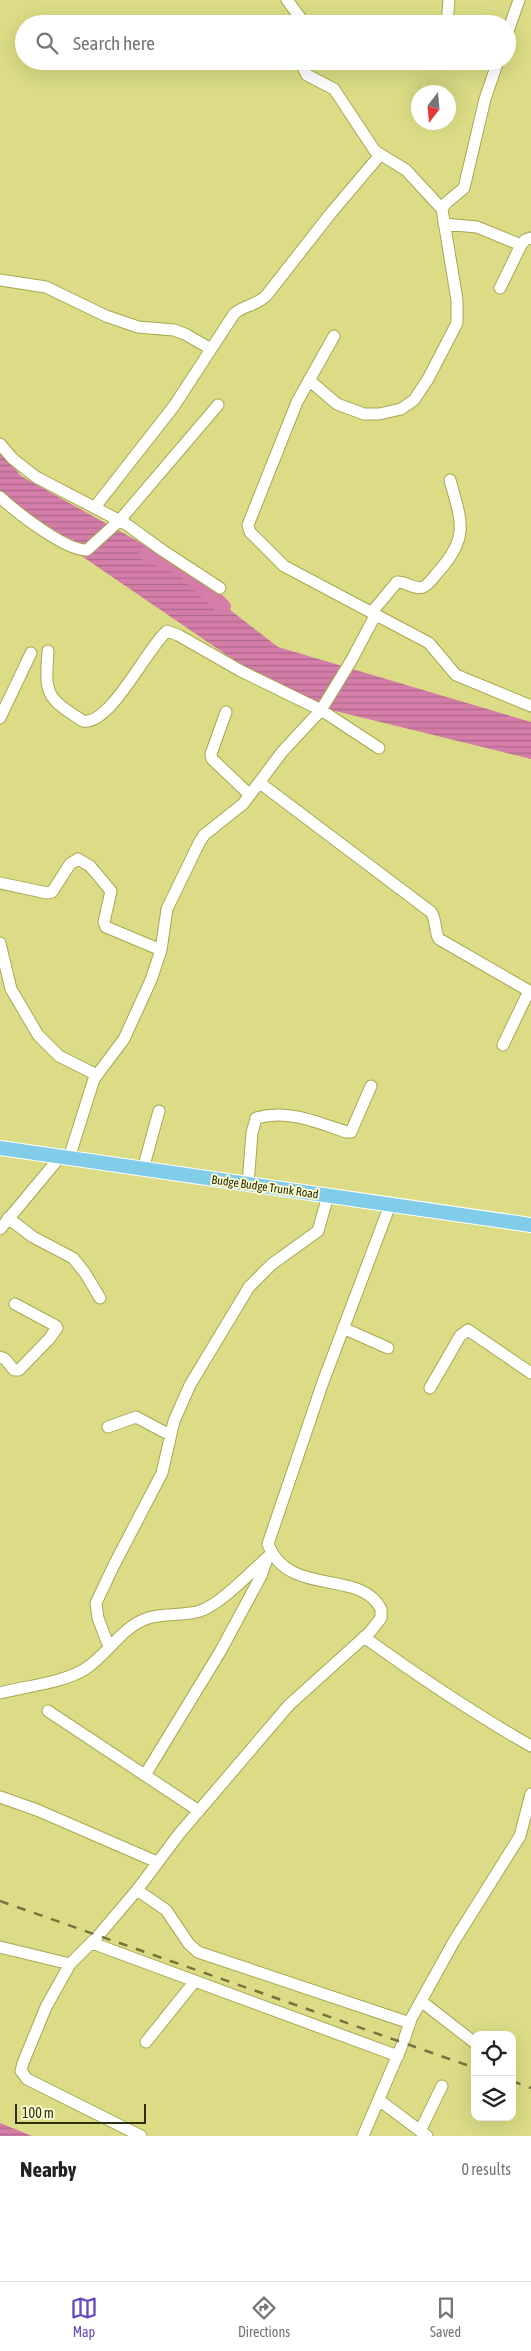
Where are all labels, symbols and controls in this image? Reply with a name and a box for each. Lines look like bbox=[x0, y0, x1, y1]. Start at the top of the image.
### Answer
search box bbox=[15, 15, 516, 70]
icon: search bbox=[33, 29, 61, 57]
text: Search here bbox=[73, 32, 155, 54]
north arrow bbox=[411, 85, 456, 130]
street label: Budge Budge Trunk Road bbox=[211, 1173, 319, 1201]
map controls bbox=[471, 2031, 516, 2121]
button: locate bbox=[471, 2031, 516, 2076]
button: layers bbox=[471, 2076, 516, 2121]
scale bar bbox=[15, 2101, 146, 2124]
text: 100 m bbox=[22, 2105, 54, 2121]
text: Nearby bbox=[20, 2157, 76, 2181]
text: 0 results bbox=[461, 2160, 511, 2178]
tab: Map bbox=[70, 2294, 98, 2340]
tab: Directions bbox=[238, 2294, 290, 2340]
tab: Saved bbox=[430, 2294, 461, 2340]

